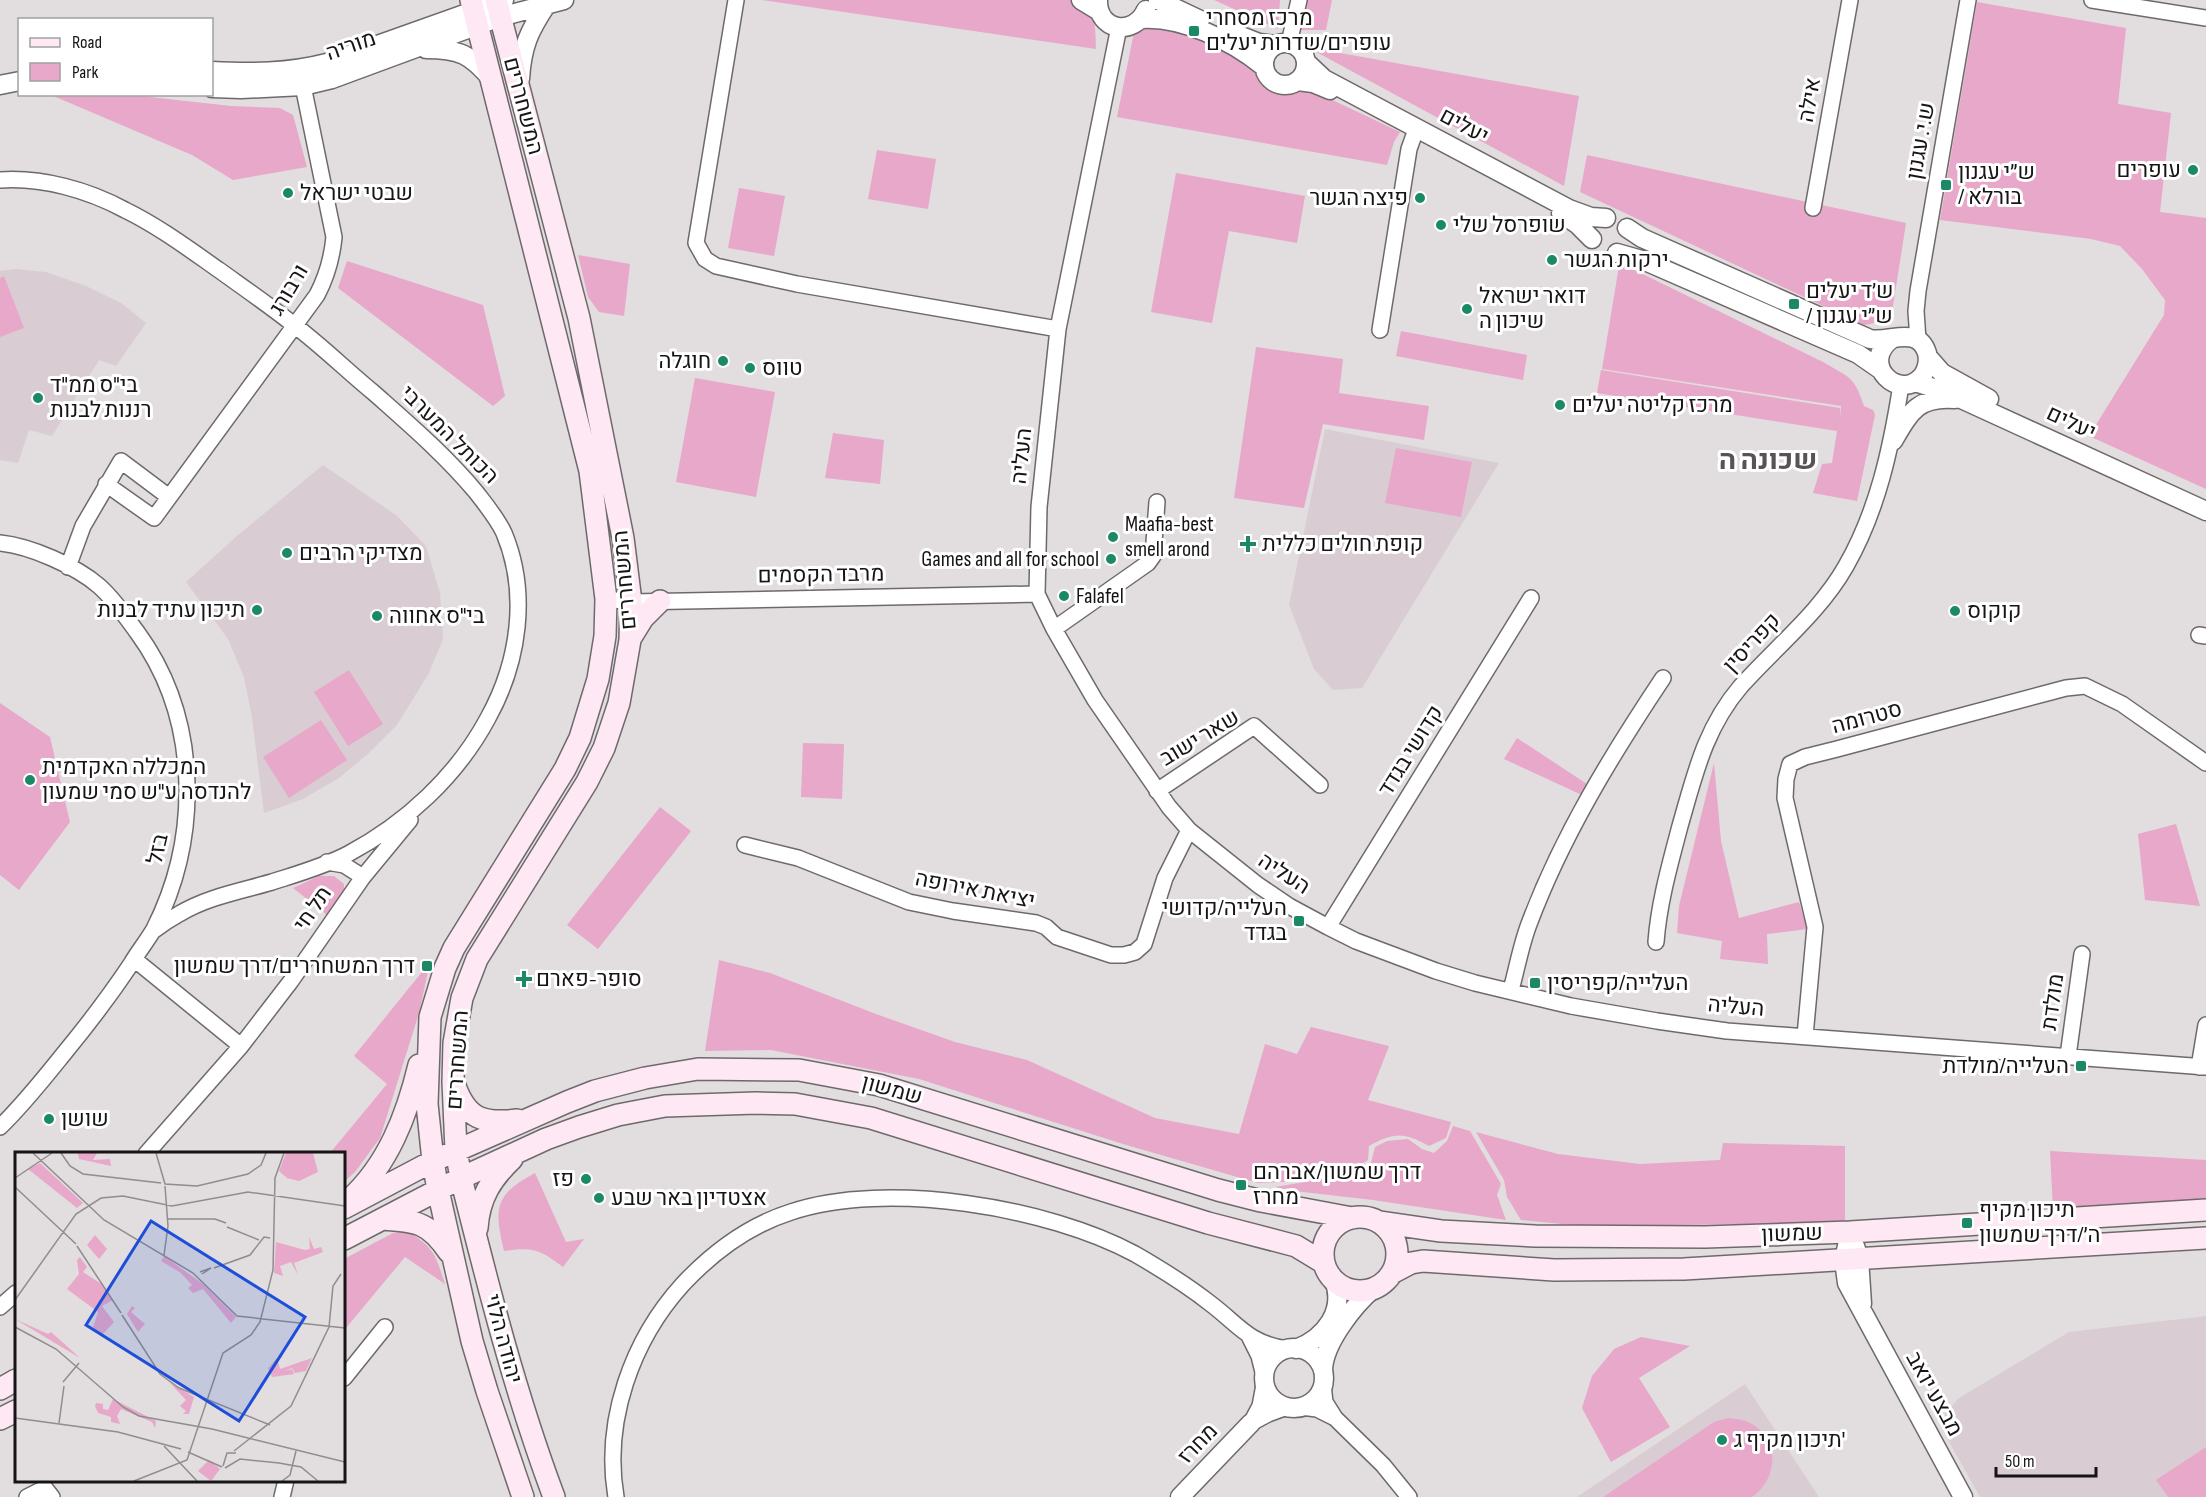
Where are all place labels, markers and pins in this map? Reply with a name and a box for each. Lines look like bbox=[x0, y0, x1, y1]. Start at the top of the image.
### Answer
place label: מרכז מסחרי עופרים/שדרות יעלים bbox=[1206, 5, 1392, 57]
marker: מרכז מסחרי עופרים/שדרות יעלים bbox=[1187, 24, 1201, 38]
place label: עופרים bbox=[2117, 157, 2181, 184]
place label: ש״י עגנון / בורלא bbox=[1958, 159, 2035, 211]
marker: עופרים bbox=[2186, 163, 2200, 177]
marker: ש״י עגנון / בורלא bbox=[1939, 178, 1953, 192]
place label: שבטי ישראל bbox=[300, 180, 413, 207]
place label: פיצה הגשר bbox=[1309, 185, 1408, 212]
marker: שבטי ישראל bbox=[281, 186, 295, 200]
marker: פיצה הגשר bbox=[1413, 191, 1427, 205]
place label: שופרסל שלי bbox=[1453, 212, 1566, 239]
marker: שופרסל שלי bbox=[1434, 218, 1448, 232]
place label: ירקות הגשר bbox=[1564, 247, 1669, 274]
marker: ירקות הגשר bbox=[1545, 253, 1559, 267]
place label: ש׳ד יעלים / ש״י עגנון bbox=[1806, 278, 1893, 330]
place label: דואר ישראל שיכון ה bbox=[1479, 283, 1586, 335]
marker: ש׳ד יעלים / ש״י עגנון bbox=[1787, 297, 1801, 311]
marker: דואר ישראל שיכון ה bbox=[1460, 302, 1474, 316]
place label: חוגלה bbox=[658, 348, 711, 375]
marker: חוגלה bbox=[716, 354, 730, 368]
place label: טווס bbox=[762, 355, 803, 382]
marker: טווס bbox=[743, 361, 757, 375]
place label: בי"ס ממ"ד רננות לבנות bbox=[50, 372, 152, 424]
marker: בי"ס ממ"ד רננות לבנות bbox=[31, 391, 45, 405]
place label: מרכז קליטה יעלים bbox=[1572, 392, 1733, 419]
marker: מרכז קליטה יעלים bbox=[1553, 398, 1567, 412]
place label: Maafia-best smell arond bbox=[1125, 511, 1214, 563]
marker: Maafia-best smell arond bbox=[1106, 530, 1120, 544]
place label: קופת חולים כללית bbox=[1262, 531, 1423, 558]
marker: קופת חולים כללית bbox=[1239, 535, 1257, 553]
place label: מצדיקי הרבים bbox=[299, 540, 423, 567]
marker: מצדיקי הרבים bbox=[280, 546, 294, 560]
place label: Games and all for school bbox=[921, 546, 1099, 573]
marker: Games and all for school bbox=[1104, 552, 1118, 566]
place label: Falafel bbox=[1076, 583, 1124, 610]
marker: Falafel bbox=[1057, 589, 1071, 603]
place label: תיכון עתיד לבנות bbox=[97, 597, 245, 624]
place label: קוקוס bbox=[1967, 598, 2021, 625]
marker: תיכון עתיד לבנות bbox=[250, 603, 264, 617]
place label: בי"ס אחווה bbox=[389, 603, 485, 630]
marker: קוקוס bbox=[1948, 604, 1962, 618]
marker: בי"ס אחווה bbox=[370, 609, 384, 623]
place label: המכללה האקדמית להנדסה ע"ש סמי שמעון bbox=[42, 754, 251, 806]
marker: המכללה האקדמית להנדסה ע"ש סמי שמעון bbox=[23, 773, 37, 787]
place label: העלייה/קדושי בגדד bbox=[1162, 895, 1287, 947]
marker: העלייה/קדושי בגדד bbox=[1292, 914, 1306, 928]
place label: דרך המשחררים/דרך שמשון bbox=[174, 953, 415, 980]
marker: דרך המשחררים/דרך שמשון bbox=[420, 959, 434, 973]
place label: סופר-פארם bbox=[536, 966, 642, 993]
place label: העלייה/קפריסין bbox=[1547, 970, 1688, 997]
marker: סופר-פארם bbox=[517, 972, 531, 986]
marker: העלייה/קפריסין bbox=[1528, 976, 1542, 990]
place label: העלייה/מולדת bbox=[1942, 1053, 2069, 1080]
marker: העלייה/מולדת bbox=[2074, 1059, 2088, 1073]
place label: שושן bbox=[61, 1106, 109, 1133]
marker: שושן bbox=[42, 1112, 56, 1126]
place label: דרך שמשון/אברהם מחרז bbox=[1253, 1159, 1421, 1211]
place label: פז bbox=[552, 1166, 574, 1193]
marker: פז bbox=[579, 1172, 593, 1186]
marker: דרך שמשון/אברהם מחרז bbox=[1234, 1178, 1248, 1192]
place label: אצטדיון באר שבע bbox=[611, 1185, 767, 1212]
marker: אצטדיון באר שבע bbox=[592, 1191, 606, 1205]
place label: תיכון מקיף ה׳/דרך שמשון bbox=[1979, 1197, 2100, 1249]
marker: תיכון מקיף ה׳/דרך שמשון bbox=[1960, 1216, 1974, 1230]
place label: תיכון מקיף ג' bbox=[1734, 1427, 1845, 1454]
marker: תיכון מקיף ג' bbox=[1715, 1433, 1729, 1447]

